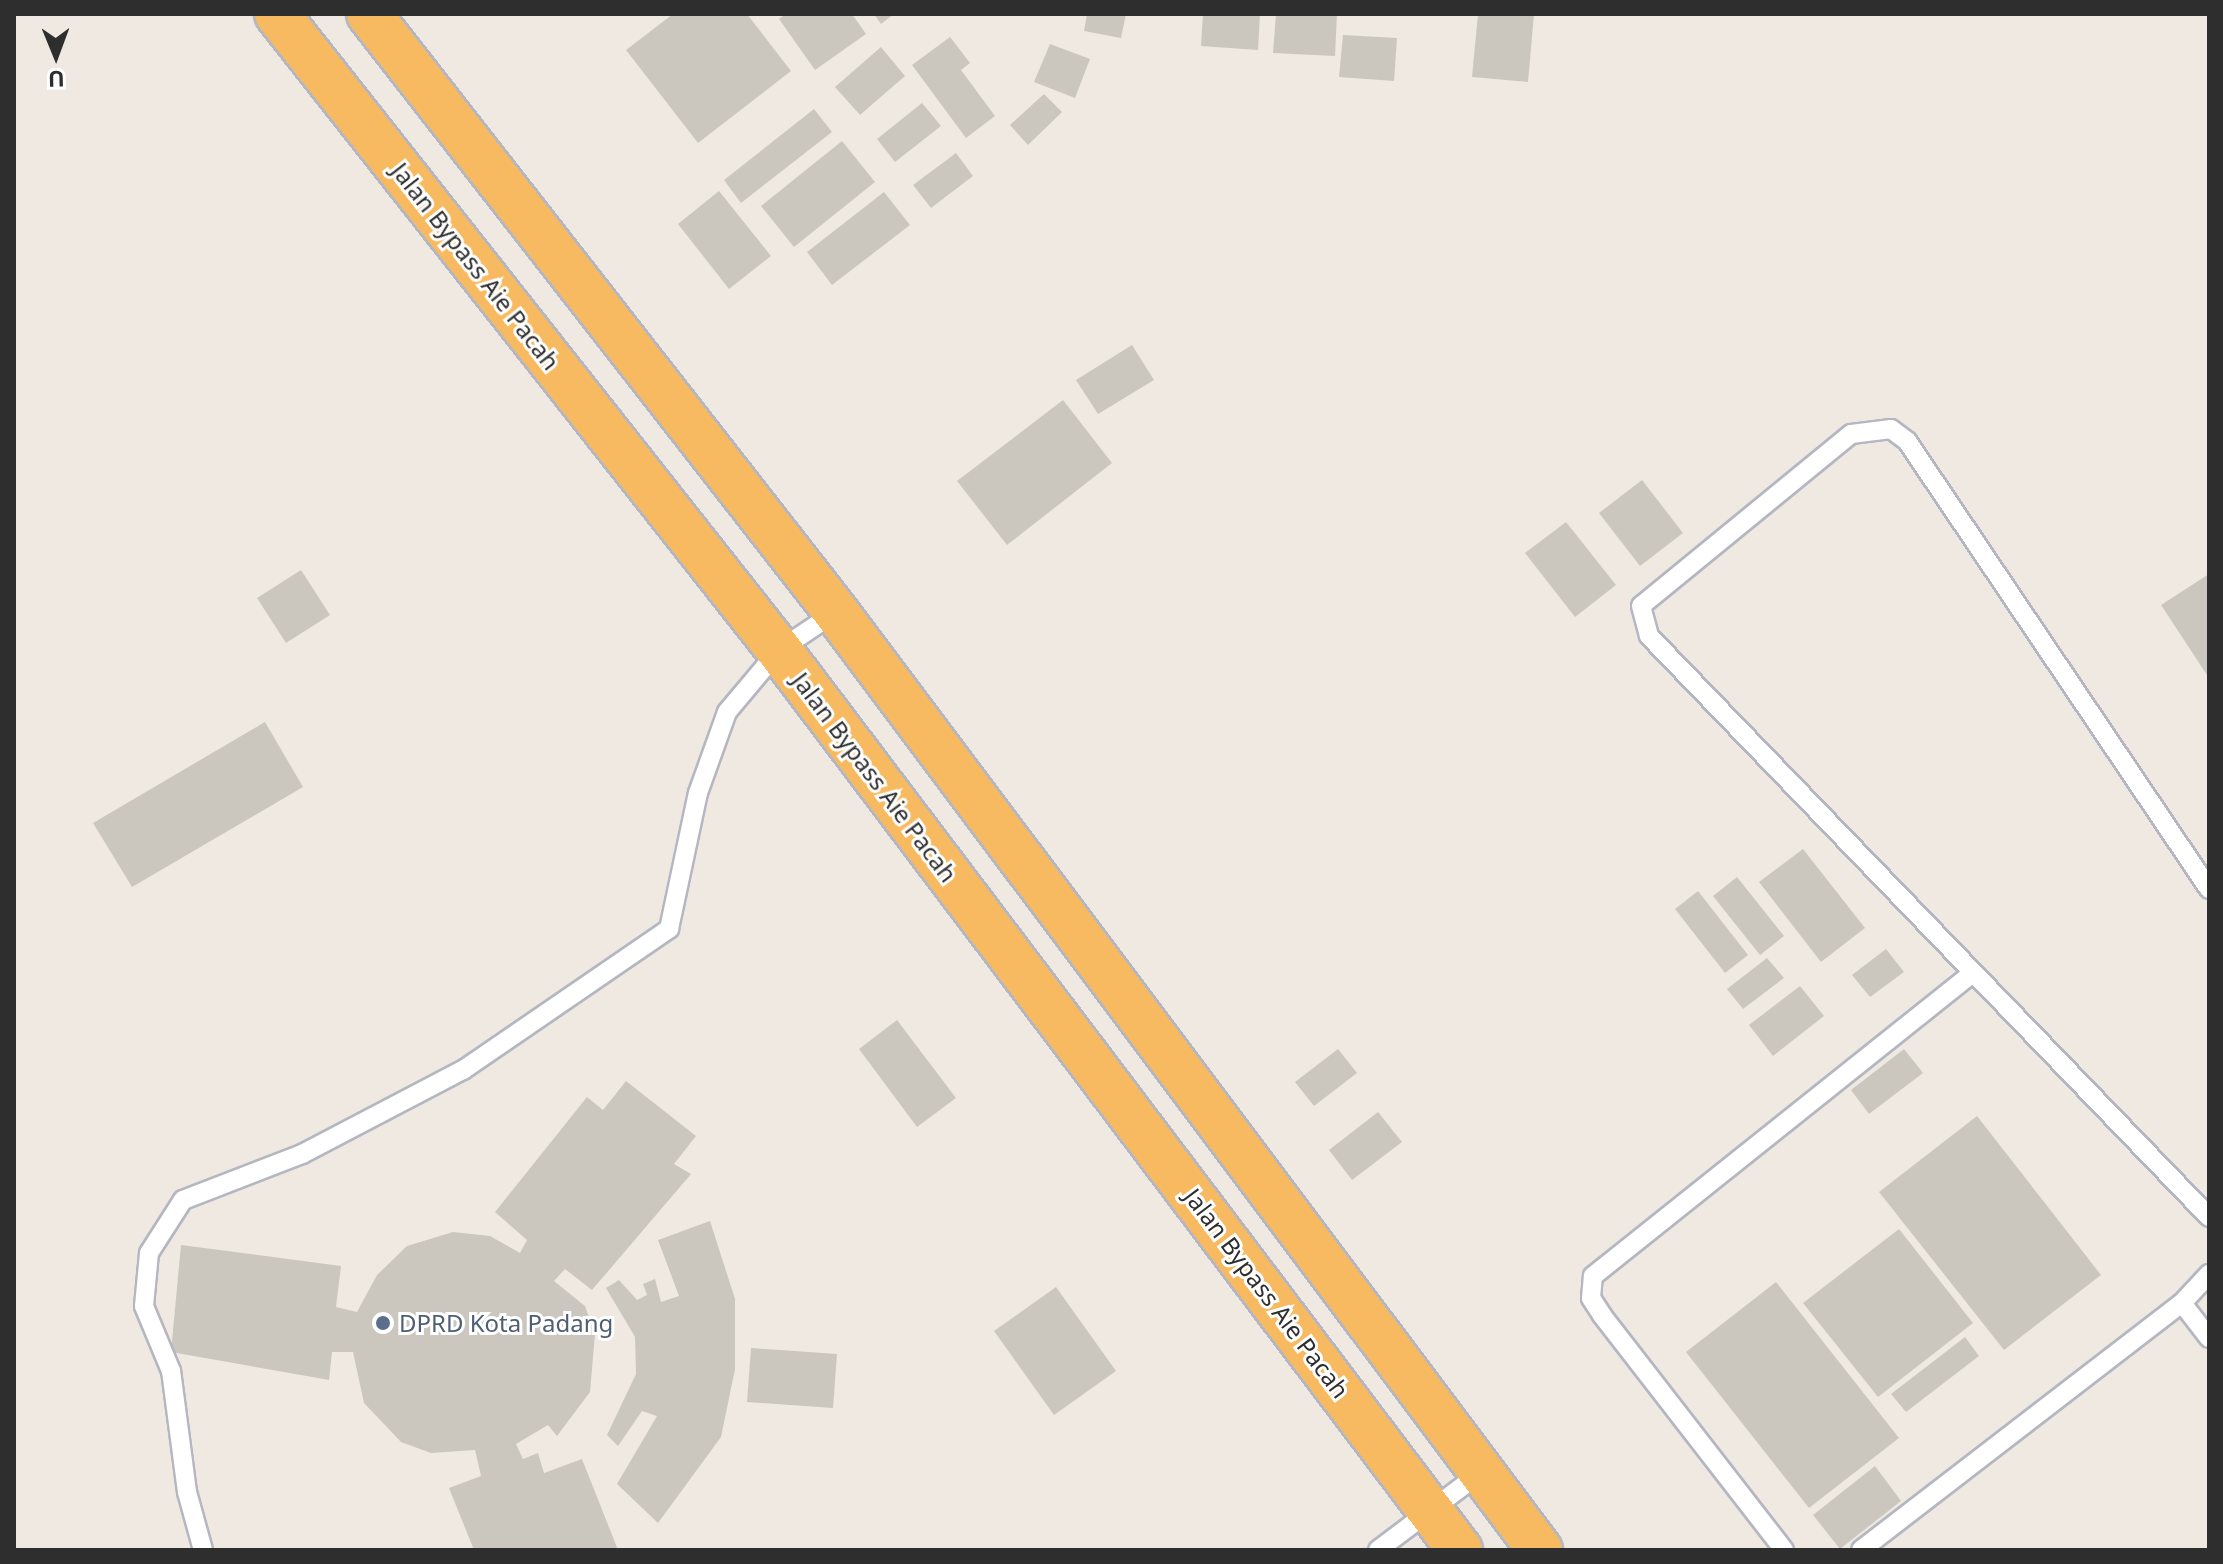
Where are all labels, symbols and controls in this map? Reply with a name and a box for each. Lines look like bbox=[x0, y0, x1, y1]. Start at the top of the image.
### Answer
north arrow bbox=[16, 16, 96, 96]
text: U bbox=[48, 65, 65, 95]
street label: Jalan Bypass Aie Pacah bbox=[386, 157, 566, 375]
street label: Jalan Bypass Aie Pacah bbox=[787, 666, 963, 888]
street label: Jalan Bypass Aie Pacah bbox=[1179, 1182, 1355, 1404]
place label: DPRD Kota Padang bbox=[399, 1309, 613, 1337]
marker: DPRD Kota Padang bbox=[374, 1314, 392, 1332]

